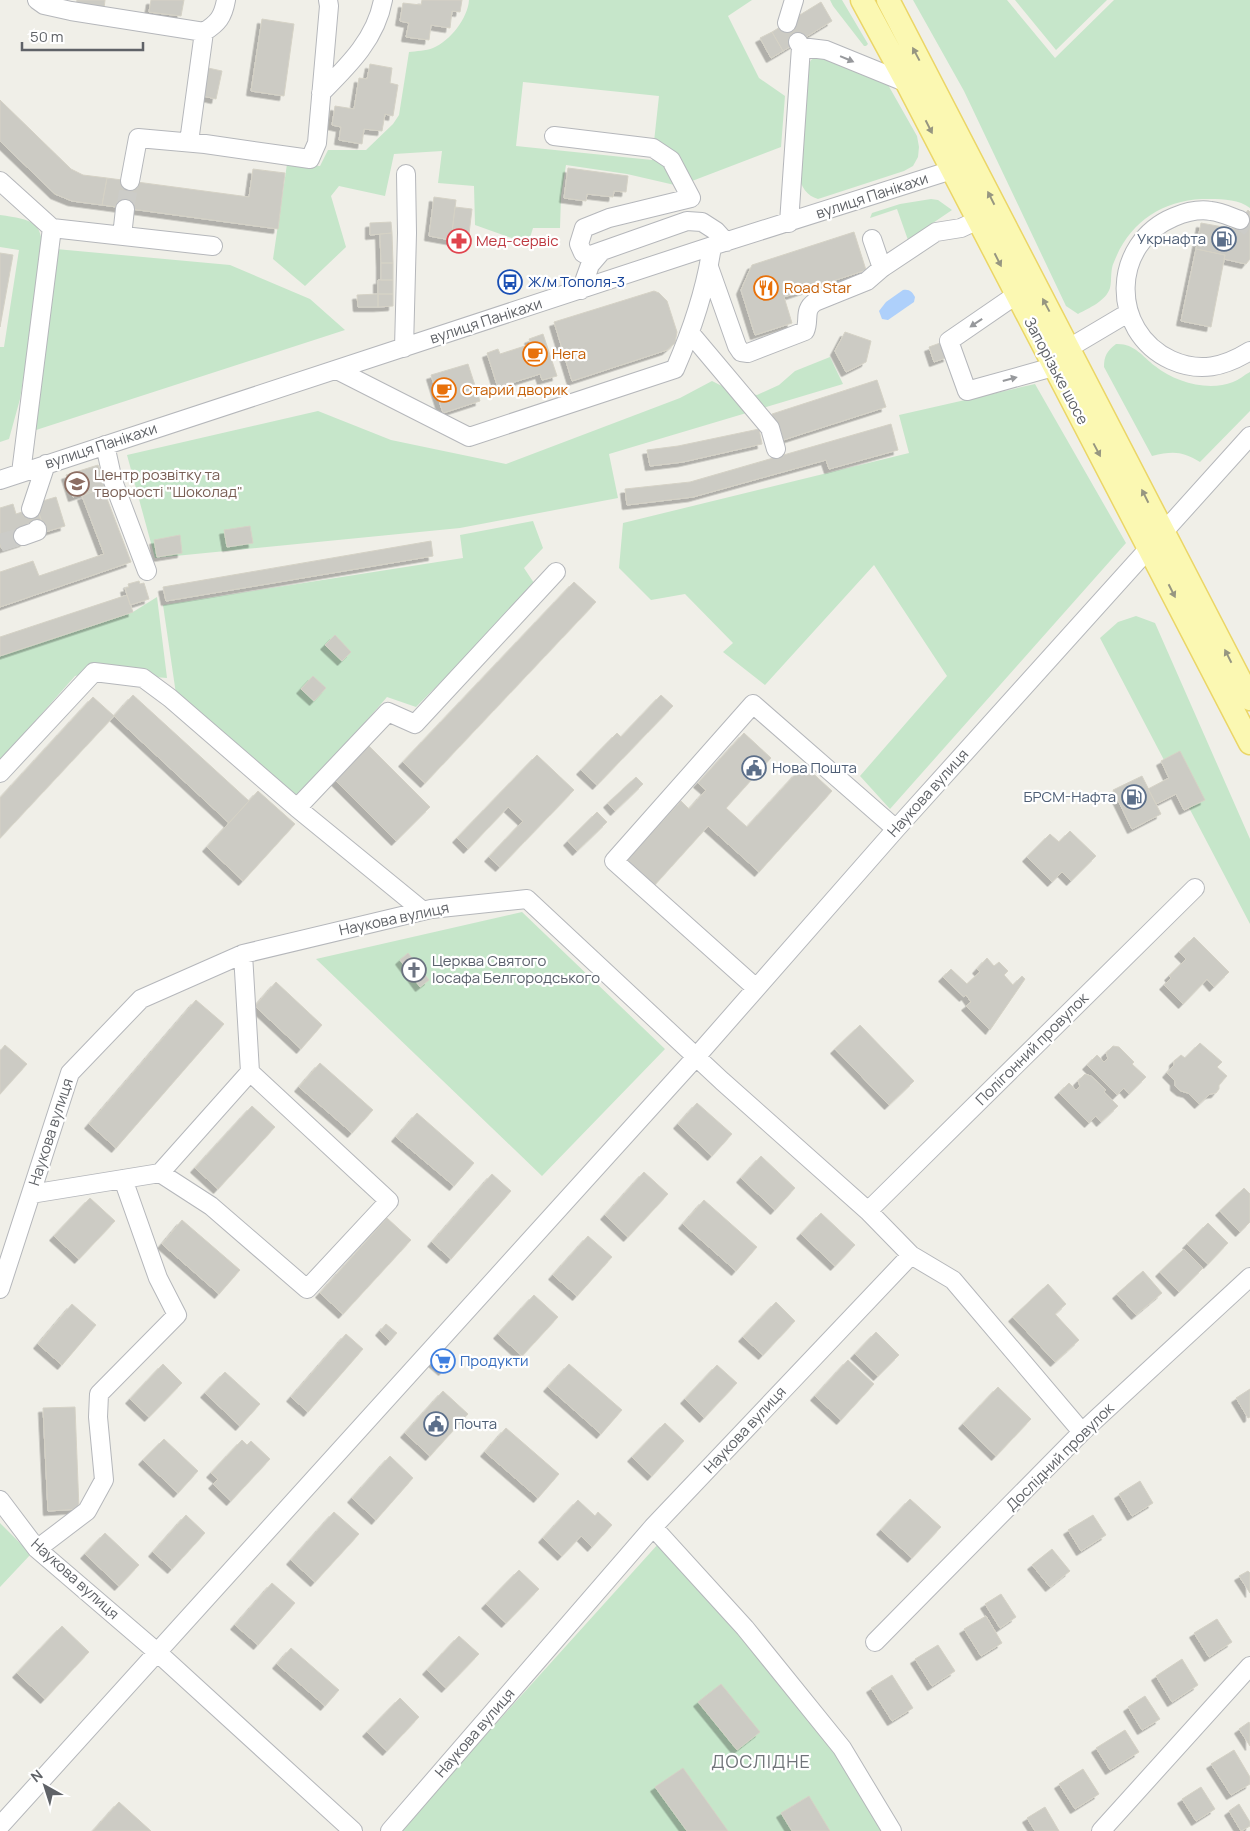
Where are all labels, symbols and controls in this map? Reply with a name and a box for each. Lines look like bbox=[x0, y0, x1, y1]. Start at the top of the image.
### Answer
scale bar bbox=[22, 20, 144, 52]
text: 50 m bbox=[30, 26, 64, 47]
one-way arrow bbox=[912, 46, 920, 61]
one-way arrow bbox=[840, 55, 854, 63]
one-way arrow bbox=[925, 119, 933, 134]
street label: вулиця Панікахи bbox=[813, 168, 931, 224]
one-way arrow bbox=[987, 191, 995, 205]
fuel station icon: Укрнафта bbox=[1211, 226, 1237, 252]
pharmacy icon: Мед-сервіс bbox=[446, 228, 472, 254]
place label: Укрнафта bbox=[1137, 228, 1206, 249]
place label: Мед-сервіс bbox=[476, 230, 558, 251]
one-way arrow bbox=[994, 253, 1002, 267]
bus stop icon: Ж/м Тополя-3 bbox=[497, 269, 523, 295]
place label: Ж/м Тополя-3 bbox=[528, 271, 625, 292]
restaurant icon: Road Star bbox=[753, 275, 779, 301]
place label: Road Star bbox=[784, 277, 852, 298]
street label: вулиця Панікахи bbox=[427, 293, 545, 349]
one-way arrow bbox=[1042, 298, 1050, 312]
street label: Запорізьке шосе bbox=[1019, 313, 1094, 428]
one-way arrow bbox=[970, 318, 983, 328]
cafe icon: Нега bbox=[522, 341, 548, 367]
place label: Нега bbox=[552, 343, 586, 364]
one-way arrow bbox=[1003, 375, 1018, 383]
cafe icon: Старий дворик bbox=[431, 377, 457, 403]
place label: Старий дворик bbox=[462, 379, 569, 400]
street label: вулиця Панікахи bbox=[42, 418, 160, 474]
one-way arrow bbox=[1093, 443, 1101, 457]
place label: Центр розвітку та творчості "Шоколад" bbox=[94, 464, 243, 502]
school or university icon: Центр розвітку та творчості "Шоколад" bbox=[64, 471, 90, 497]
one-way arrow bbox=[1141, 489, 1149, 503]
one-way arrow bbox=[1168, 584, 1176, 598]
one-way arrow bbox=[1223, 649, 1232, 663]
street label: Наукова вулиця bbox=[882, 744, 973, 841]
public building icon: Нова Пошта bbox=[741, 755, 767, 781]
place label: Нова Пошта bbox=[772, 757, 857, 778]
fuel station icon: БРСМ-Нафта bbox=[1121, 784, 1147, 810]
place label: БРСМ-Нафта bbox=[1023, 786, 1116, 807]
street label: Наукова вулиця bbox=[337, 897, 451, 940]
place label: Церква Святого Іосафа Белгородського bbox=[432, 950, 600, 988]
church icon: Церква Святого Іосафа Белгородського bbox=[401, 957, 427, 983]
street label: Полігонний провулок bbox=[971, 987, 1093, 1110]
street label: Наукова вулиця bbox=[23, 1075, 78, 1188]
supermarket icon: Продукти bbox=[430, 1348, 456, 1374]
place label: Продукти bbox=[460, 1350, 529, 1371]
street label: Наукова вулиця bbox=[699, 1382, 790, 1478]
street label: Дослідний провулок bbox=[1001, 1398, 1119, 1515]
public building icon: Почта bbox=[423, 1411, 449, 1437]
place label: Почта bbox=[454, 1413, 497, 1434]
street label: Наукова вулиця bbox=[27, 1533, 124, 1624]
street label: Наукова вулиця bbox=[430, 1684, 519, 1782]
district label: ДОСЛІДНЕ bbox=[711, 1749, 811, 1773]
north arrow bbox=[20, 1761, 70, 1811]
text: N bbox=[27, 1765, 46, 1786]

